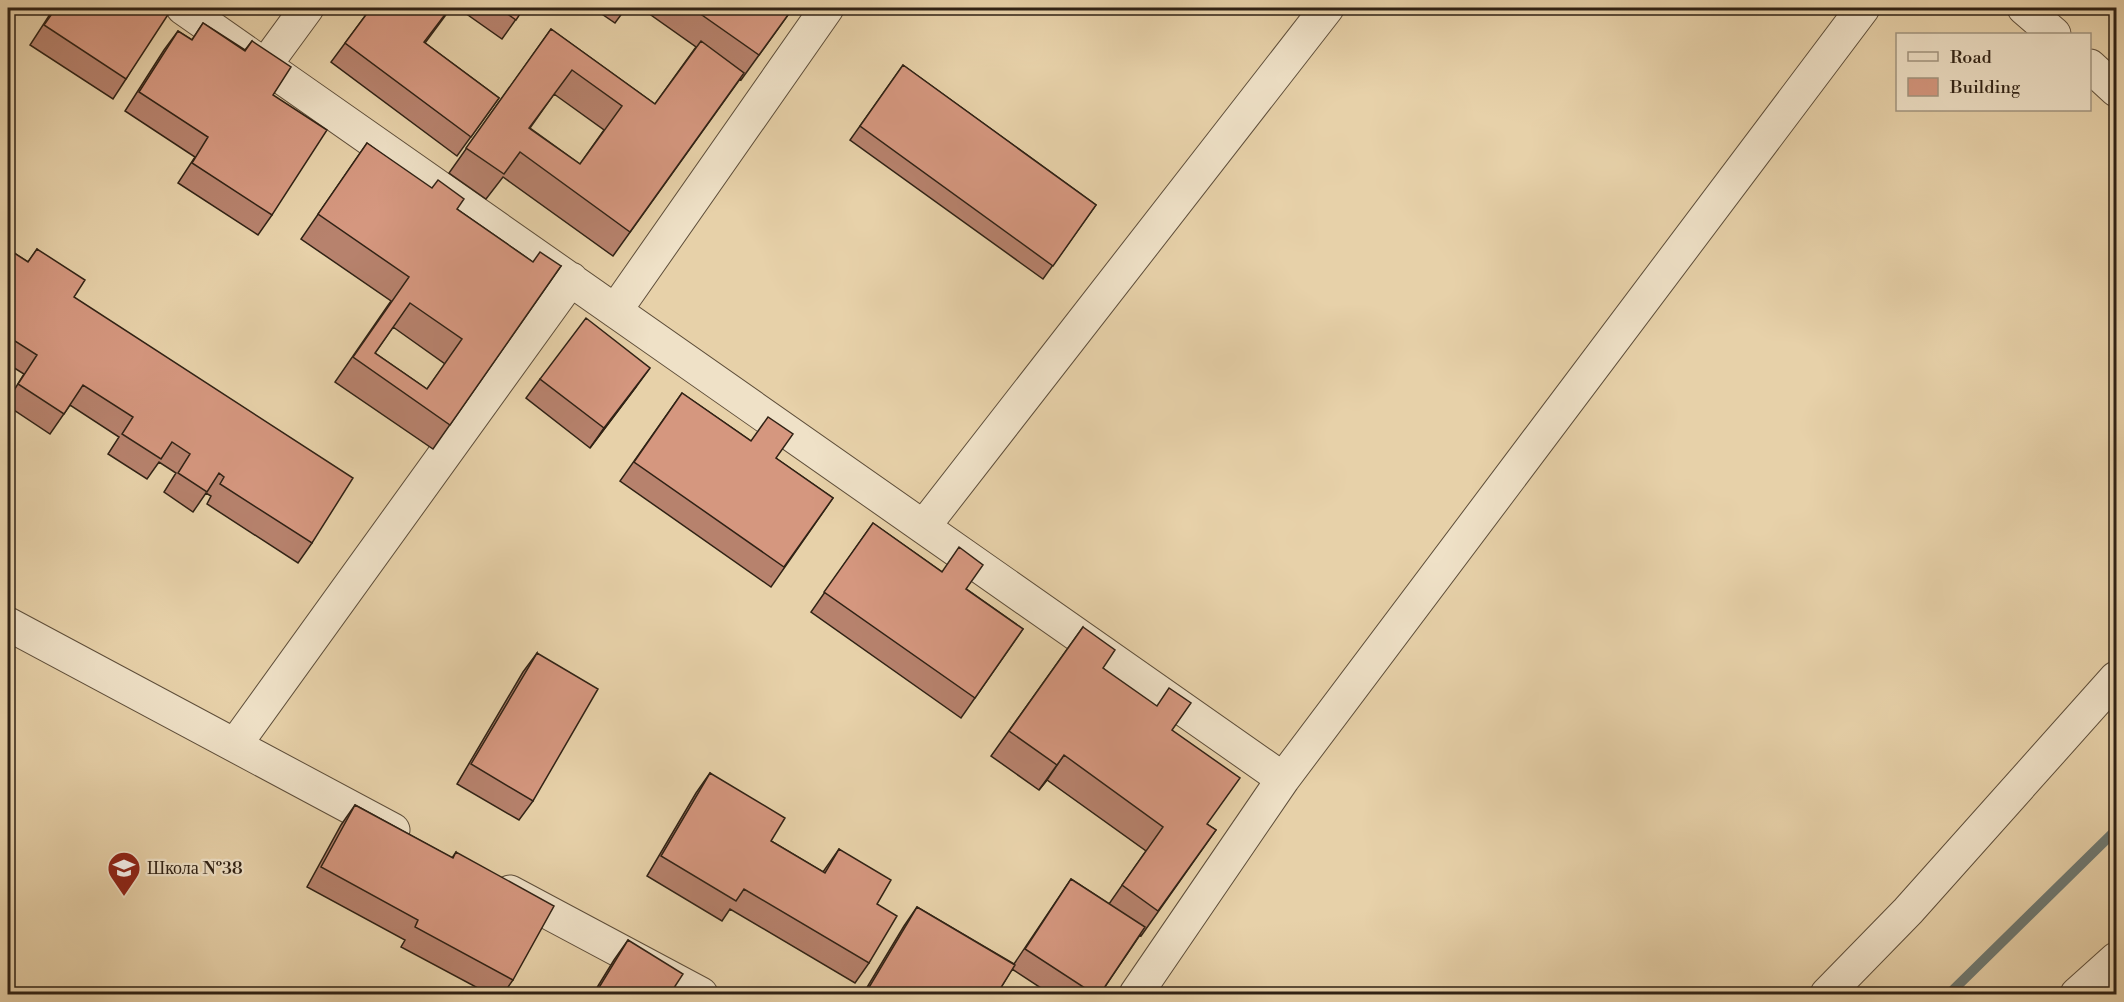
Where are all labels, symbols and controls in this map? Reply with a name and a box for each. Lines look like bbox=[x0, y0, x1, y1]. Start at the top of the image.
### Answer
legend bbox=[1896, 33, 2091, 111]
text: Road bbox=[1950, 46, 1993, 69]
text: Building bbox=[1949, 76, 2021, 99]
school or university icon: Школа №38 bbox=[106, 850, 142, 897]
place label: Школа №38 bbox=[147, 857, 243, 880]

